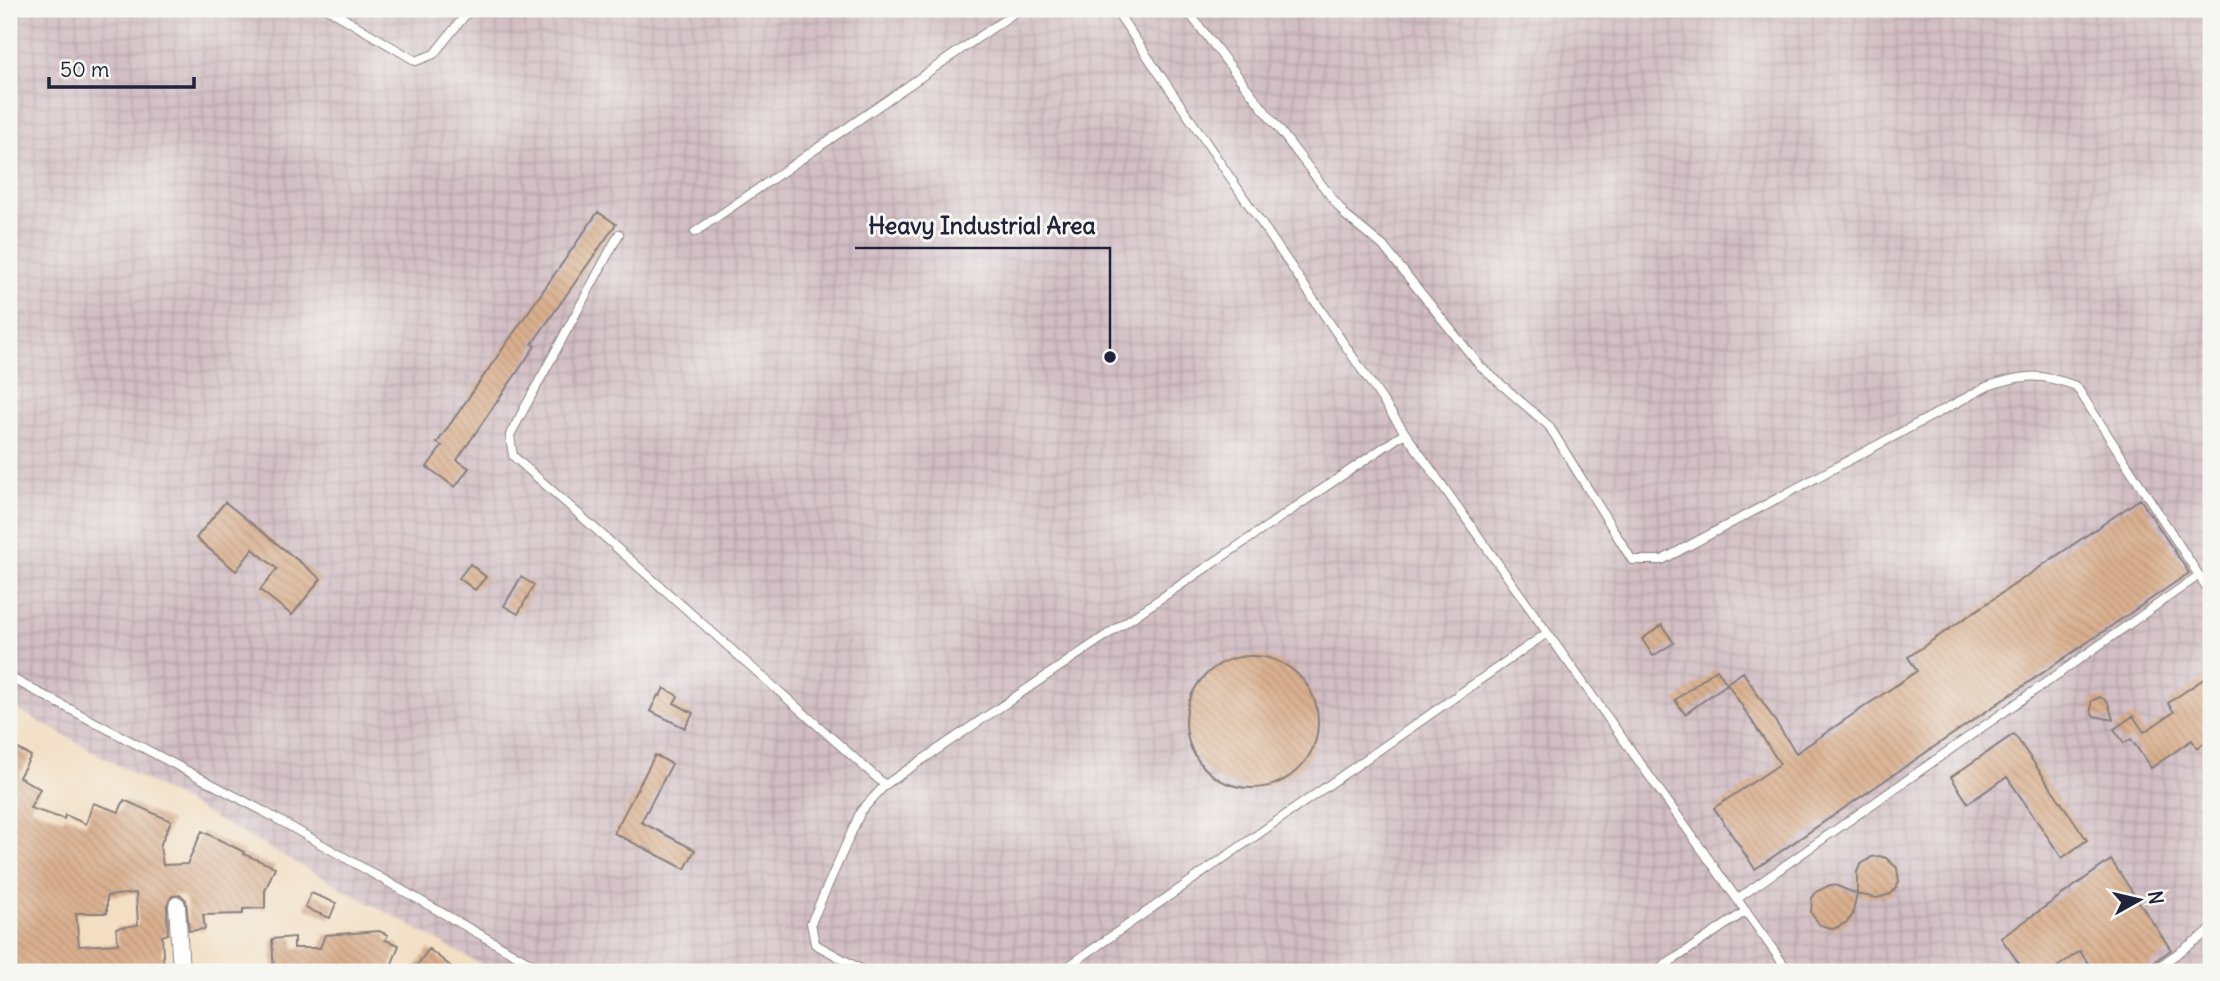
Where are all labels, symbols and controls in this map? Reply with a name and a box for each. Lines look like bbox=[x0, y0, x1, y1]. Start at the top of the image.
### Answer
scale bar bbox=[49, 46, 194, 90]
text: 50 m bbox=[60, 56, 109, 83]
callout: Heavy Industrial Area bbox=[855, 204, 1110, 248]
text: Heavy Industrial Area bbox=[868, 211, 1096, 240]
north arrow bbox=[2104, 866, 2174, 936]
text: N bbox=[2143, 889, 2169, 906]

